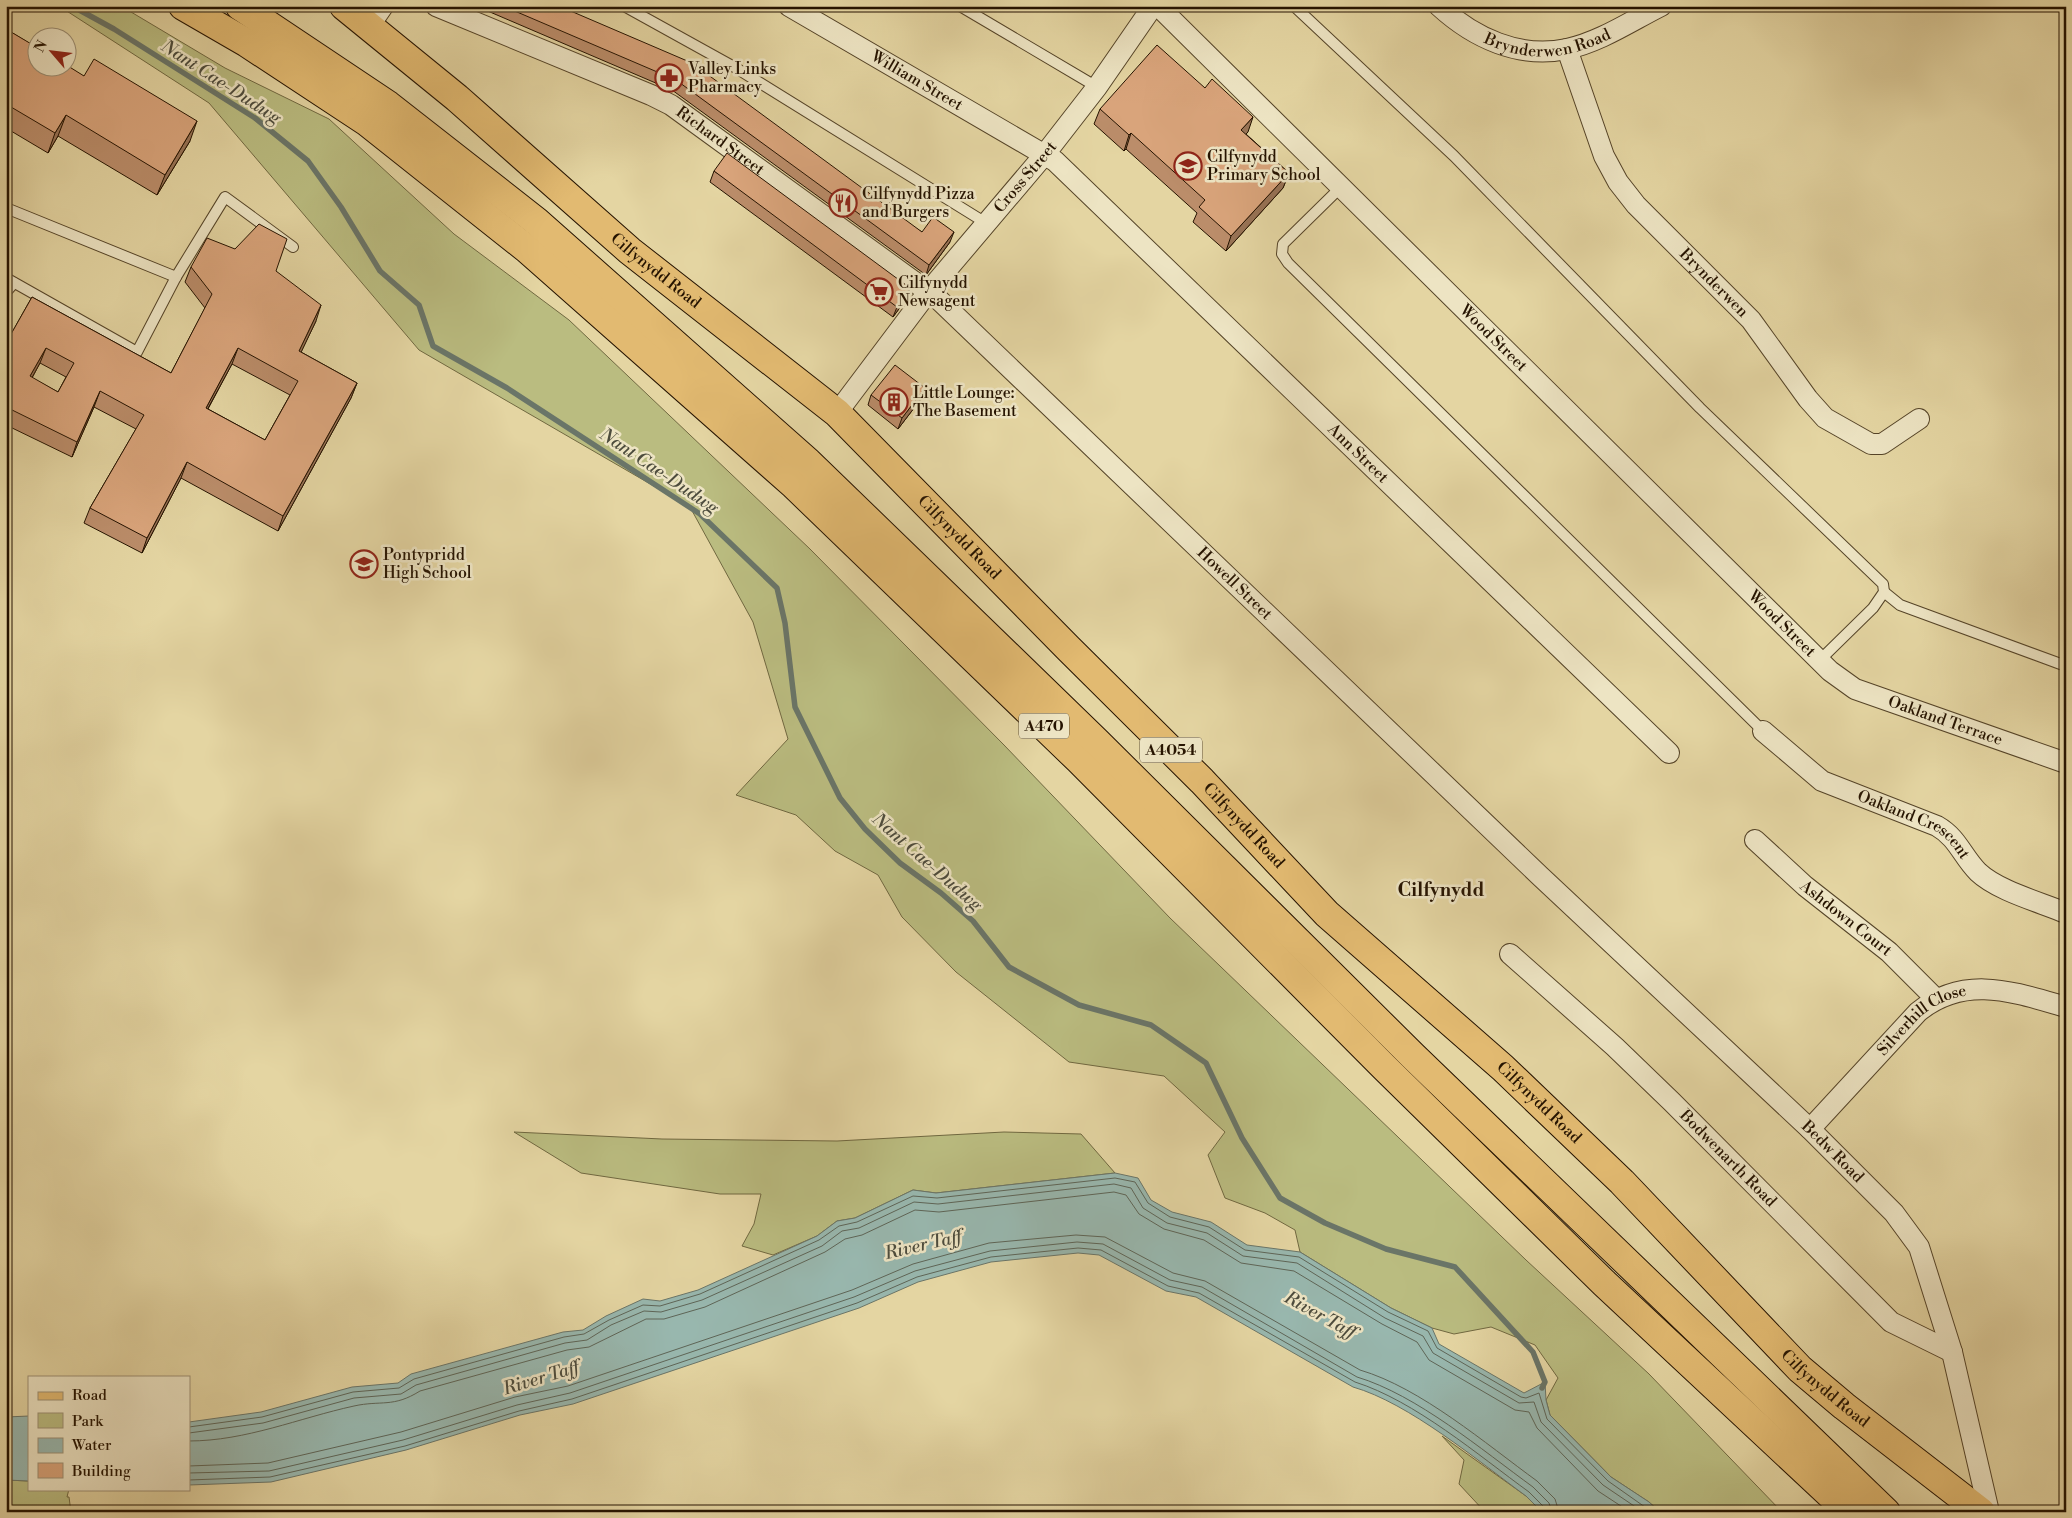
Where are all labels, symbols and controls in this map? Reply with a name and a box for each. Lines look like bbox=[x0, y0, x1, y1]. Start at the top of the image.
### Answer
street label: Brynderwen Road bbox=[1480, 24, 1614, 62]
north arrow bbox=[28, 28, 78, 78]
water label: Nant Cae-Dudwg bbox=[156, 34, 286, 130]
text: N bbox=[31, 37, 52, 55]
street label: William Street bbox=[866, 45, 967, 115]
place label: Valley Links Pharmacy bbox=[687, 59, 776, 97]
pharmacy icon: Valley Links Pharmacy bbox=[654, 63, 684, 93]
street label: Richard Street bbox=[672, 102, 769, 180]
street label: Cross Street bbox=[989, 137, 1061, 217]
place label: Cilfynydd Primary School bbox=[1207, 147, 1321, 185]
school or university icon: Cilfynydd Primary School bbox=[1173, 151, 1203, 181]
place label: Cilfynydd Pizza and Burgers bbox=[862, 184, 976, 222]
restaurant icon: Cilfynydd Pizza and Burgers bbox=[828, 188, 858, 218]
street label: Cilfynydd Road bbox=[606, 228, 705, 313]
street label: Brynderwen bbox=[1674, 243, 1753, 322]
place label: Cilfynydd Newsagent bbox=[898, 273, 976, 311]
supermarket icon: Cilfynydd Newsagent bbox=[864, 277, 894, 307]
street label: Wood Street bbox=[1455, 299, 1532, 376]
place label: Little Lounge: The Basement bbox=[913, 383, 1017, 421]
building icon: Little Lounge: The Basement bbox=[879, 387, 909, 417]
street label: Ann Street bbox=[1323, 419, 1393, 487]
water label: Nant Cae-Dudwg bbox=[594, 422, 723, 520]
street label: Cilfynydd Road bbox=[914, 491, 1005, 584]
street label: Howell Street bbox=[1193, 543, 1277, 624]
place label: Pontypridd High School bbox=[383, 545, 472, 583]
school or university icon: Pontypridd High School bbox=[349, 549, 379, 579]
street label: Wood Street bbox=[1743, 585, 1820, 662]
street label: Oakland Terrace bbox=[1885, 691, 2005, 750]
road number: A470 bbox=[1019, 714, 1069, 738]
road number: A4054 bbox=[1140, 738, 1202, 762]
street label: Cilfynydd Road bbox=[1199, 779, 1289, 873]
street label: Oakland Crescent bbox=[1854, 786, 1975, 863]
water label: Nant Cae-Dudwg bbox=[867, 807, 987, 916]
street label: Ashdown Court bbox=[1795, 875, 1896, 961]
district label: Cilfynydd bbox=[1398, 878, 1484, 902]
street label: Silverhill Close bbox=[1873, 980, 1968, 1060]
street label: Cilfynydd Road bbox=[1492, 1057, 1586, 1148]
street label: Bodwenarth Road bbox=[1675, 1105, 1781, 1211]
street label: Bedw Road bbox=[1797, 1116, 1868, 1187]
water label: River Taff bbox=[881, 1224, 968, 1265]
water label: River Taff bbox=[1279, 1286, 1364, 1346]
street label: Cilfynydd Road bbox=[1777, 1345, 1873, 1432]
water label: River Taff bbox=[499, 1354, 586, 1401]
legend bbox=[28, 1376, 190, 1490]
text: Road bbox=[72, 1386, 107, 1405]
text: Park bbox=[72, 1412, 104, 1431]
text: Water bbox=[71, 1436, 112, 1455]
text: Building bbox=[71, 1462, 131, 1481]

